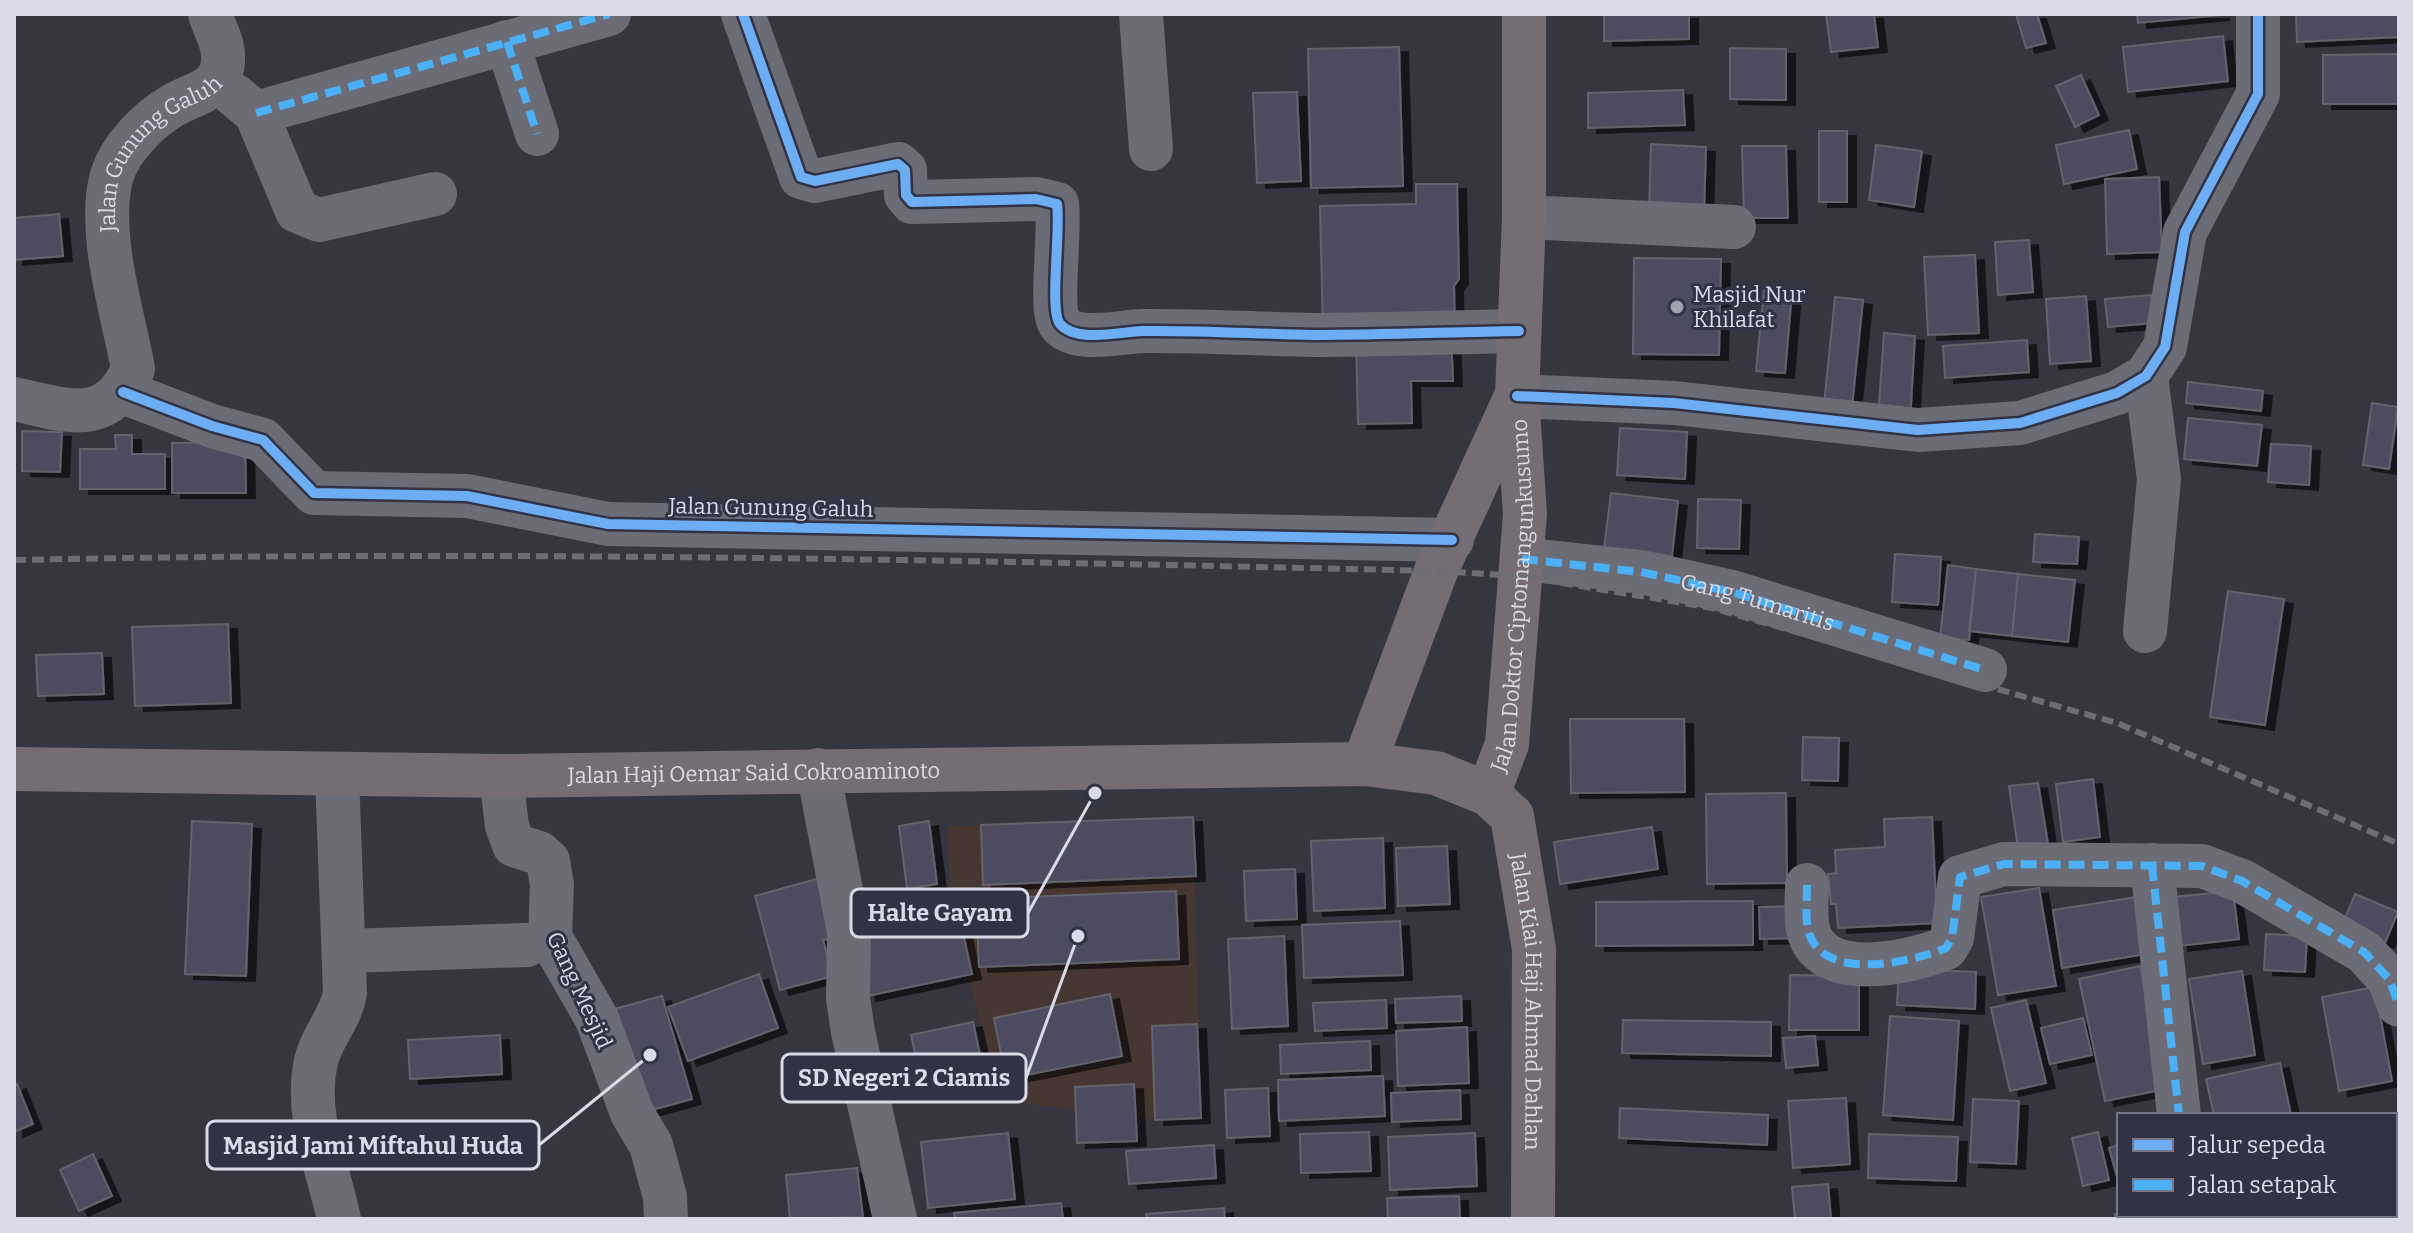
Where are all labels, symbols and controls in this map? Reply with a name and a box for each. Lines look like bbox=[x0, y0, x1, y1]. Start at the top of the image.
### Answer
street label: Jalan Gunung Galuh bbox=[94, 70, 228, 234]
place label: Masjid Nur Khilafat bbox=[1693, 281, 1806, 333]
marker: Masjid Nur Khilafat bbox=[1668, 298, 1686, 316]
street label: Jalan Doktor Ciptomangunkusumo bbox=[1484, 418, 1539, 777]
street label: Jalan Gunung Galuh bbox=[667, 492, 874, 523]
street label: Gang Tumaritis bbox=[1678, 568, 1838, 637]
street label: Jalan Haji Oemar Said Cokroaminoto bbox=[567, 757, 940, 789]
street label: Jalan Kiai Haji Ahmad Dahlan bbox=[1504, 850, 1547, 1150]
callout: Halte Gayam bbox=[851, 889, 1028, 937]
text: Halte Gayam bbox=[867, 899, 1013, 927]
street label: Gang Mesjid bbox=[541, 927, 618, 1053]
callout: SD Negeri 2 Ciamis bbox=[782, 1054, 1026, 1102]
text: SD Negeri 2 Ciamis bbox=[798, 1064, 1010, 1092]
legend bbox=[2117, 1113, 2397, 1217]
callout: Masjid Jami Miftahul Huda bbox=[207, 1121, 539, 1169]
text: Jalur sepeda bbox=[2188, 1131, 2326, 1159]
text: Masjid Jami Miftahul Huda bbox=[223, 1132, 523, 1160]
text: Jalan setapak bbox=[2188, 1171, 2337, 1199]

